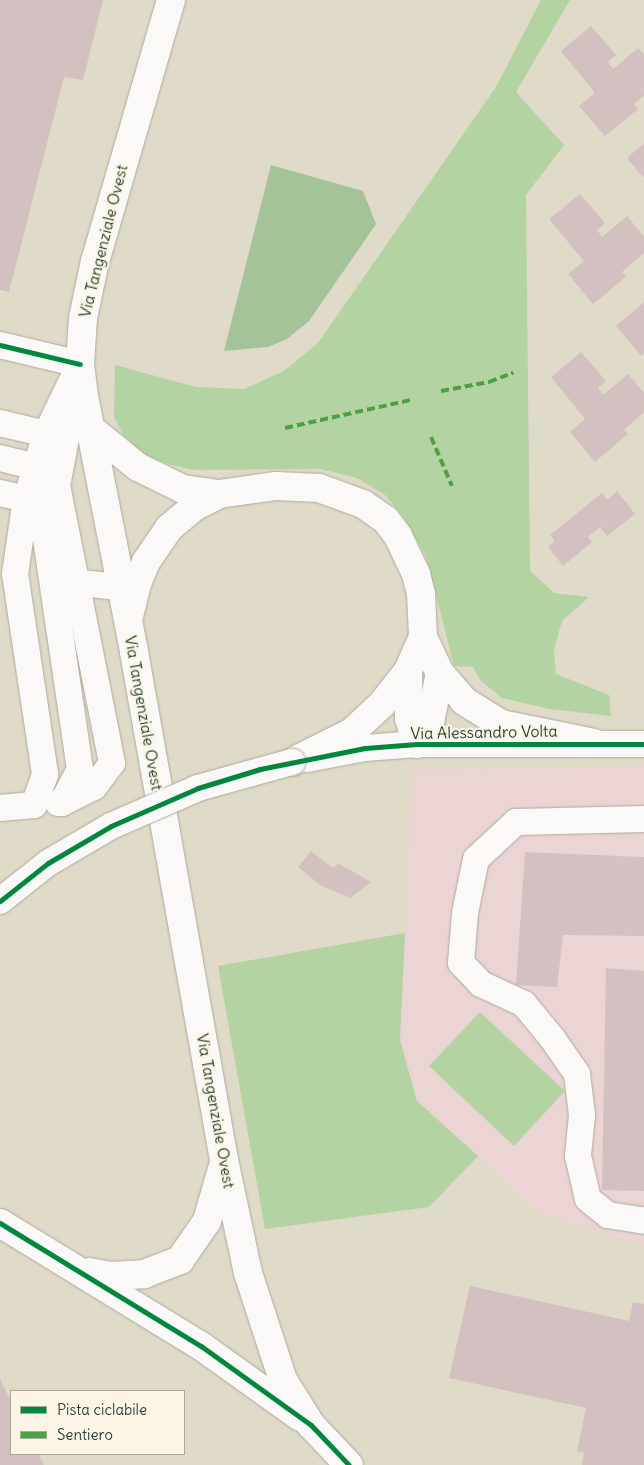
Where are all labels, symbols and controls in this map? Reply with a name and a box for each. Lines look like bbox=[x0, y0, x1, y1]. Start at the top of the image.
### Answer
street label: Via Tangenziale Ovest bbox=[75, 163, 131, 319]
street label: Via Tangenziale Ovest bbox=[121, 634, 167, 792]
street label: Via Alessandro Volta bbox=[410, 721, 558, 743]
street label: Via Tangenziale Ovest bbox=[193, 1032, 239, 1190]
legend bbox=[10, 1390, 185, 1455]
text: Pista ciclabile bbox=[57, 1400, 147, 1419]
text: Sentiero bbox=[57, 1425, 113, 1444]

